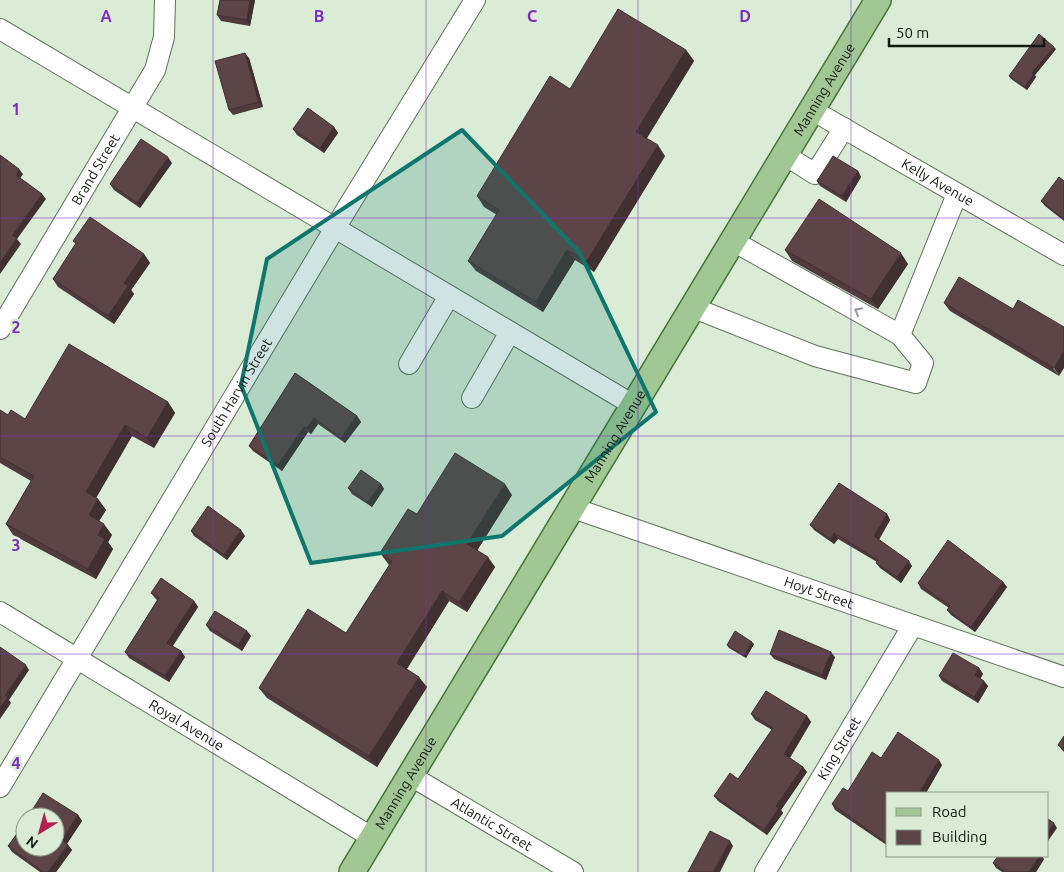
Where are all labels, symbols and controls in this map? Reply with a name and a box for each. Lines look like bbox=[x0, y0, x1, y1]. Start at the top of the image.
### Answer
text: A bbox=[100, 7, 112, 25]
text: B bbox=[314, 7, 324, 25]
text: C bbox=[527, 7, 537, 25]
text: D bbox=[739, 7, 751, 25]
scale bar bbox=[889, 15, 1044, 47]
text: 50 m bbox=[896, 24, 929, 41]
street label: Manning Avenue bbox=[790, 40, 858, 139]
text: 1 bbox=[11, 100, 21, 118]
street label: Brand Street bbox=[68, 131, 123, 208]
street label: Kelly Avenue bbox=[899, 155, 977, 209]
one-way arrow bbox=[854, 307, 863, 317]
text: 2 bbox=[11, 318, 21, 336]
street label: South Harvin Street bbox=[198, 335, 275, 450]
street label: Manning Avenue bbox=[581, 387, 649, 485]
text: 3 bbox=[11, 536, 21, 554]
street label: Hoyt Street bbox=[782, 573, 856, 612]
street label: Royal Avenue bbox=[146, 696, 227, 754]
street label: King Street bbox=[814, 714, 864, 783]
street label: Manning Avenue bbox=[372, 734, 440, 832]
text: 4 bbox=[11, 754, 21, 772]
legend bbox=[886, 792, 1049, 857]
street label: Atlantic Street bbox=[449, 794, 536, 854]
text: Road bbox=[932, 803, 967, 820]
north arrow bbox=[15, 807, 65, 857]
text: Building bbox=[932, 828, 987, 845]
text: N bbox=[23, 833, 41, 852]

